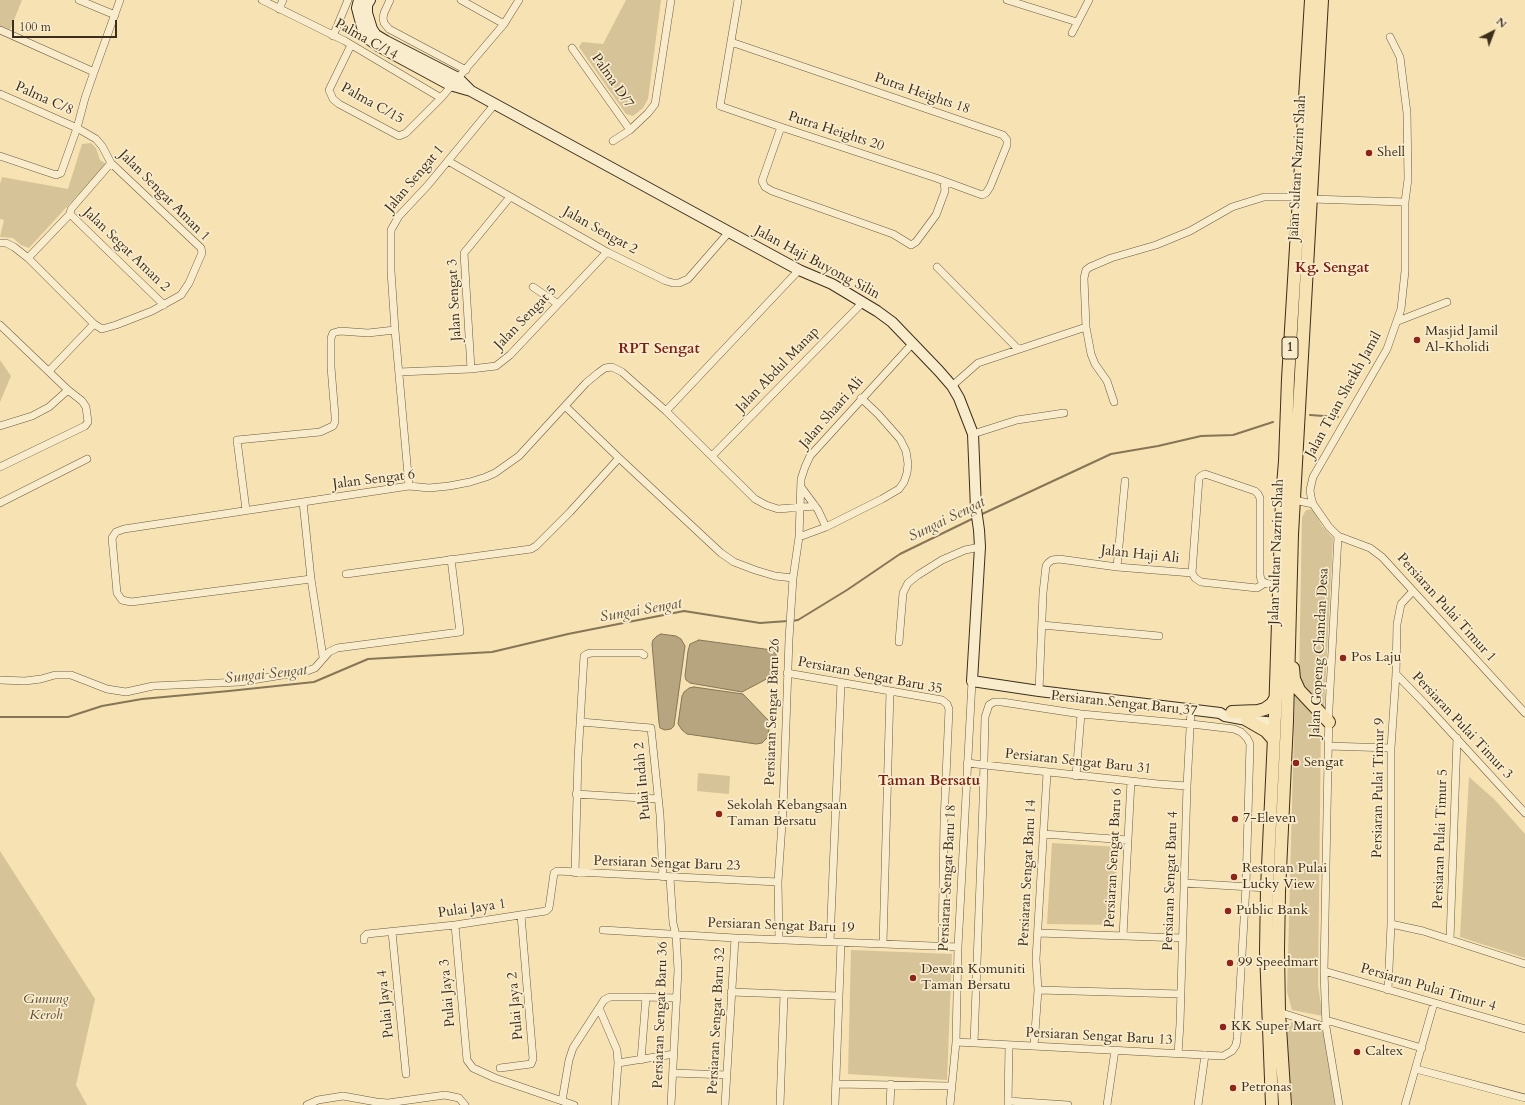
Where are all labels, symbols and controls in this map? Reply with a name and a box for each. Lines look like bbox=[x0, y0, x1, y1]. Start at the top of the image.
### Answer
scale bar bbox=[14, 12, 119, 38]
north arrow bbox=[1473, 12, 1513, 52]
text: N bbox=[1493, 14, 1510, 31]
street label: Palma C/14 bbox=[332, 16, 400, 64]
text: 100 m bbox=[19, 19, 51, 35]
street label: Palma D/7 bbox=[587, 51, 637, 111]
street label: Putra Heights 18 bbox=[872, 70, 972, 118]
street label: Palma C/8 bbox=[12, 79, 76, 119]
street label: Palma C/15 bbox=[338, 80, 406, 128]
street label: Jalan Sultan Nazrin Shah bbox=[1286, 95, 1310, 241]
street label: Putra Heights 20 bbox=[786, 109, 886, 155]
street label: Jalan Sengat 1 bbox=[382, 142, 448, 216]
place label: Shell bbox=[1377, 145, 1405, 161]
street label: Jalan Sengat Aman 1 bbox=[115, 147, 213, 245]
marker: Shell bbox=[1364, 148, 1374, 158]
street label: Jalan Segat Aman 2 bbox=[79, 204, 173, 296]
street label: Jalan Sengat 2 bbox=[560, 204, 640, 258]
street label: Jalan Haji Buyong Silin bbox=[751, 223, 883, 303]
street label: Jalan Sengat 3 bbox=[444, 258, 466, 342]
district label: Kg. Sengat bbox=[1295, 260, 1369, 278]
street label: Jalan Sengat 5 bbox=[491, 282, 561, 354]
street label: Jalan Abdul Manap bbox=[733, 324, 823, 416]
place label: Masjid Jamil Al-Kholidi bbox=[1425, 324, 1498, 356]
street label: Jalan Tuan Sheikh Jamil bbox=[1302, 329, 1386, 461]
marker: Masjid Jamil Al-Kholidi bbox=[1412, 335, 1422, 345]
road number: 1 bbox=[1282, 337, 1298, 359]
district label: RPT Sengat bbox=[618, 341, 700, 359]
street label: Jalan Shaari Ali bbox=[796, 374, 868, 452]
street label: Jalan Sengat 6 bbox=[332, 467, 416, 493]
street label: Jalan Sultan Nazrin Shah bbox=[1266, 479, 1288, 625]
water label: Sungai Sengat bbox=[906, 494, 988, 546]
street label: Jalan Haji Ali bbox=[1100, 543, 1180, 567]
street label: Persiaran Pulai Timur 1 bbox=[1393, 550, 1499, 666]
street label: Jalan Gopeng Chandan Desa bbox=[1307, 568, 1333, 738]
water label: Sungai Sengat bbox=[599, 595, 683, 627]
street label: Persiaran Sengat Baru 26 bbox=[762, 638, 784, 786]
place label: Pos Laju bbox=[1351, 650, 1401, 666]
marker: Pos Laju bbox=[1338, 653, 1348, 663]
street label: Persiaran Sengat Baru 35 bbox=[796, 654, 944, 698]
water label: Sungai Sengat bbox=[224, 662, 308, 688]
street label: Persiaran Pulai Timur 3 bbox=[1408, 669, 1516, 783]
street label: Persiaran Sengat Baru 37 bbox=[1050, 688, 1198, 720]
street label: Persiaran Pulai Timur 9 bbox=[1369, 718, 1389, 858]
street label: Pulai Indah 2 bbox=[631, 741, 655, 821]
street label: Persiaran Sengat Baru 31 bbox=[1004, 746, 1152, 778]
place label: Sengat bbox=[1304, 755, 1344, 771]
marker: Sengat bbox=[1291, 758, 1301, 768]
street label: Persiaran Pulai Timur 5 bbox=[1430, 769, 1452, 909]
district label: Taman Bersatu bbox=[878, 773, 980, 791]
street label: Persiaran Sengat Baru 6 bbox=[1102, 788, 1126, 928]
place label: Sekolah Kebangsaan Taman Bersatu bbox=[727, 798, 847, 830]
street label: Persiaran Sengat Baru 14 bbox=[1016, 799, 1040, 947]
street label: Persiaran Sengat Baru 18 bbox=[936, 804, 960, 952]
marker: Sekolah Kebangsaan Taman Bersatu bbox=[714, 809, 724, 819]
street label: Persiaran Sengat Baru 4 bbox=[1160, 811, 1182, 951]
place label: 7-Eleven bbox=[1243, 811, 1296, 827]
marker: 7-Eleven bbox=[1230, 814, 1240, 824]
street label: Persiaran Sengat Baru 23 bbox=[593, 853, 741, 875]
place label: Restoran Pulai Lucky View bbox=[1242, 861, 1327, 894]
marker: Restoran Pulai Lucky View bbox=[1229, 872, 1239, 882]
street label: Pulai Jaya 1 bbox=[437, 896, 507, 922]
place label: Public Bank bbox=[1236, 903, 1308, 919]
marker: Public Bank bbox=[1223, 906, 1233, 916]
street label: Persiaran Sengat Baru 19 bbox=[707, 915, 855, 937]
street label: Persiaran Sengat Baru 36 bbox=[650, 941, 672, 1089]
street label: Persiaran Sengat Baru 32 bbox=[705, 947, 729, 1095]
place label: 99 Speedmart bbox=[1238, 955, 1318, 971]
street label: Pulai Jaya 3 bbox=[437, 958, 459, 1028]
marker: 99 Speedmart bbox=[1225, 958, 1235, 968]
street label: Persiaran Pulai Timur 4 bbox=[1358, 961, 1498, 1015]
place label: Dewan Komuniti Taman Bersatu bbox=[921, 962, 1025, 994]
street label: Pulai Jaya 4 bbox=[374, 969, 398, 1039]
street label: Pulai Jaya 2 bbox=[505, 971, 527, 1041]
marker: Dewan Komuniti Taman Bersatu bbox=[908, 973, 918, 983]
park label: Gunung Keroh bbox=[23, 992, 69, 1024]
place label: KK Super Mart bbox=[1231, 1019, 1322, 1035]
marker: KK Super Mart bbox=[1218, 1022, 1228, 1032]
street label: Persiaran Sengat Baru 13 bbox=[1025, 1025, 1173, 1049]
place label: Caltex bbox=[1365, 1044, 1403, 1060]
marker: Caltex bbox=[1352, 1047, 1362, 1057]
place label: Petronas bbox=[1241, 1080, 1291, 1096]
marker: Petronas bbox=[1228, 1083, 1238, 1093]

